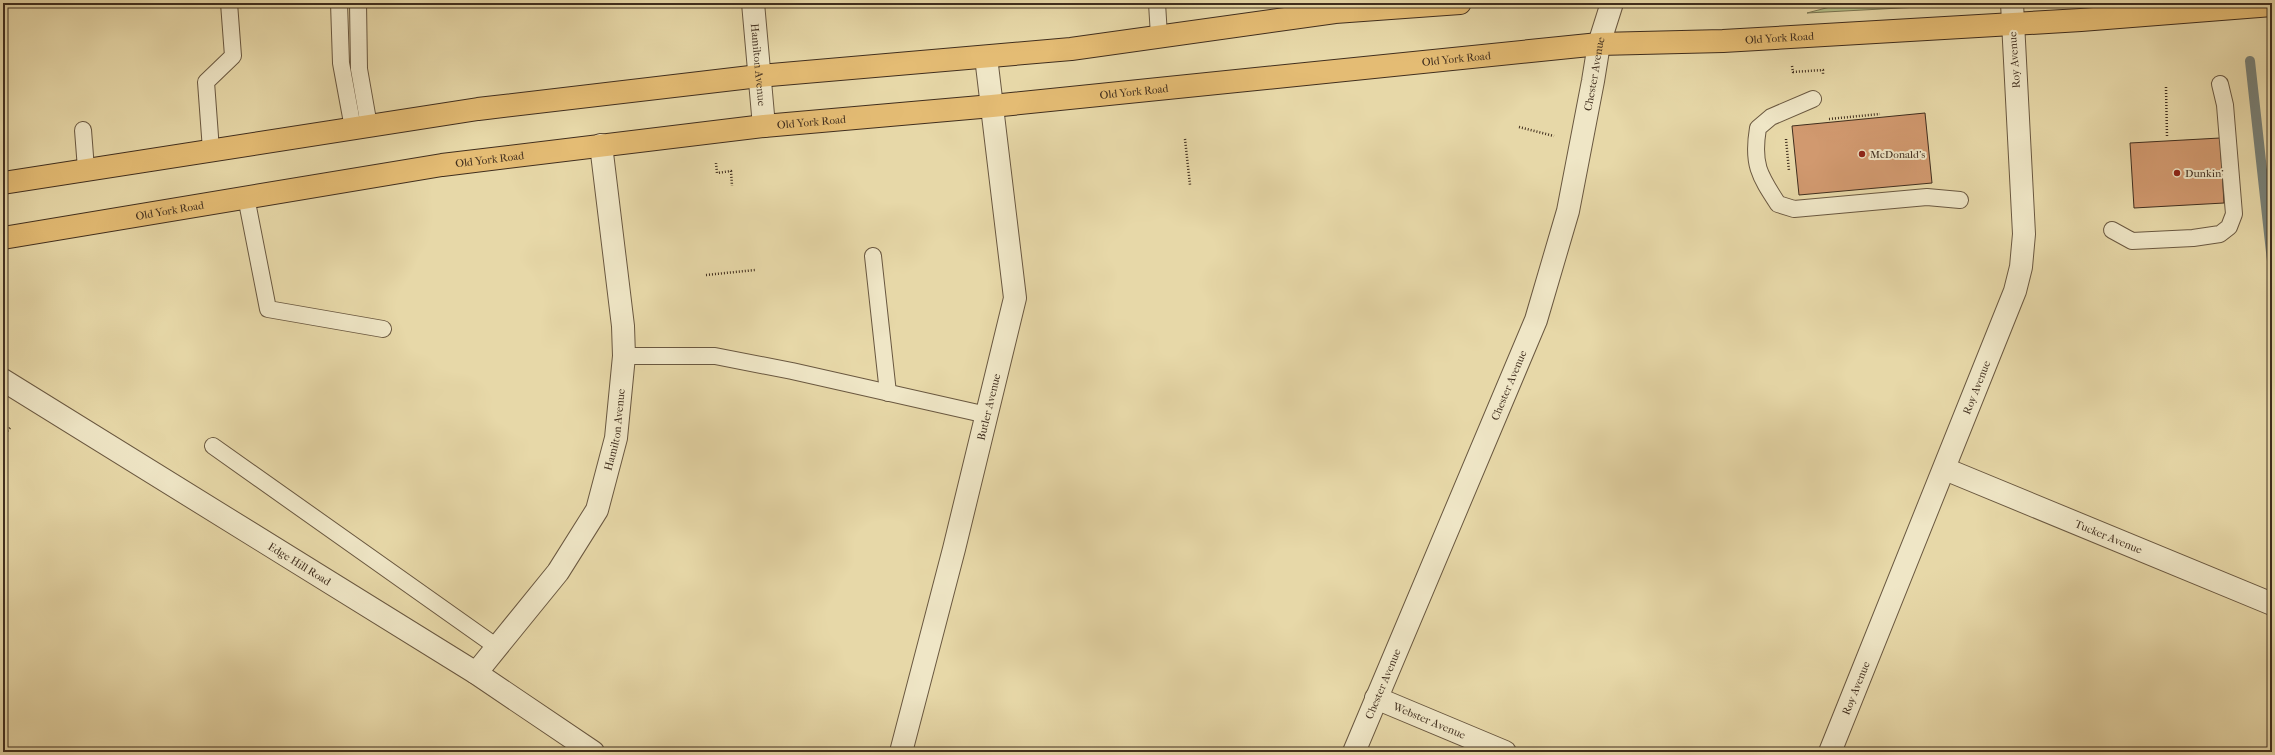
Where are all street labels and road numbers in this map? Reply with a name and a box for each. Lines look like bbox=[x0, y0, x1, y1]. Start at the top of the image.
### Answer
street label: Hamilton Avenue bbox=[748, 23, 768, 107]
street label: Old York Road bbox=[1745, 30, 1815, 47]
street label: Roy Avenue bbox=[2006, 31, 2023, 89]
street label: Chester Avenue bbox=[1581, 35, 1608, 112]
street label: Old York Road bbox=[1421, 49, 1492, 69]
street label: Old York Road bbox=[1099, 82, 1170, 102]
street label: Old York Road bbox=[776, 113, 848, 132]
street label: Old York Road bbox=[455, 149, 526, 170]
street label: Old York Road bbox=[135, 199, 206, 223]
street label: Chester Avenue bbox=[1488, 348, 1530, 423]
street label: Roy Avenue bbox=[1960, 358, 1994, 416]
street label: Butler Avenue bbox=[975, 372, 1004, 442]
street label: Hamilton Avenue bbox=[602, 387, 628, 472]
street label: Tucker Avenue bbox=[2073, 517, 2145, 557]
street label: Edge Hill Road bbox=[266, 540, 334, 589]
street label: Chester Avenue bbox=[1363, 646, 1404, 721]
street label: Roy Avenue bbox=[1840, 659, 1873, 717]
street label: Webster Avenue bbox=[1390, 700, 1468, 742]

